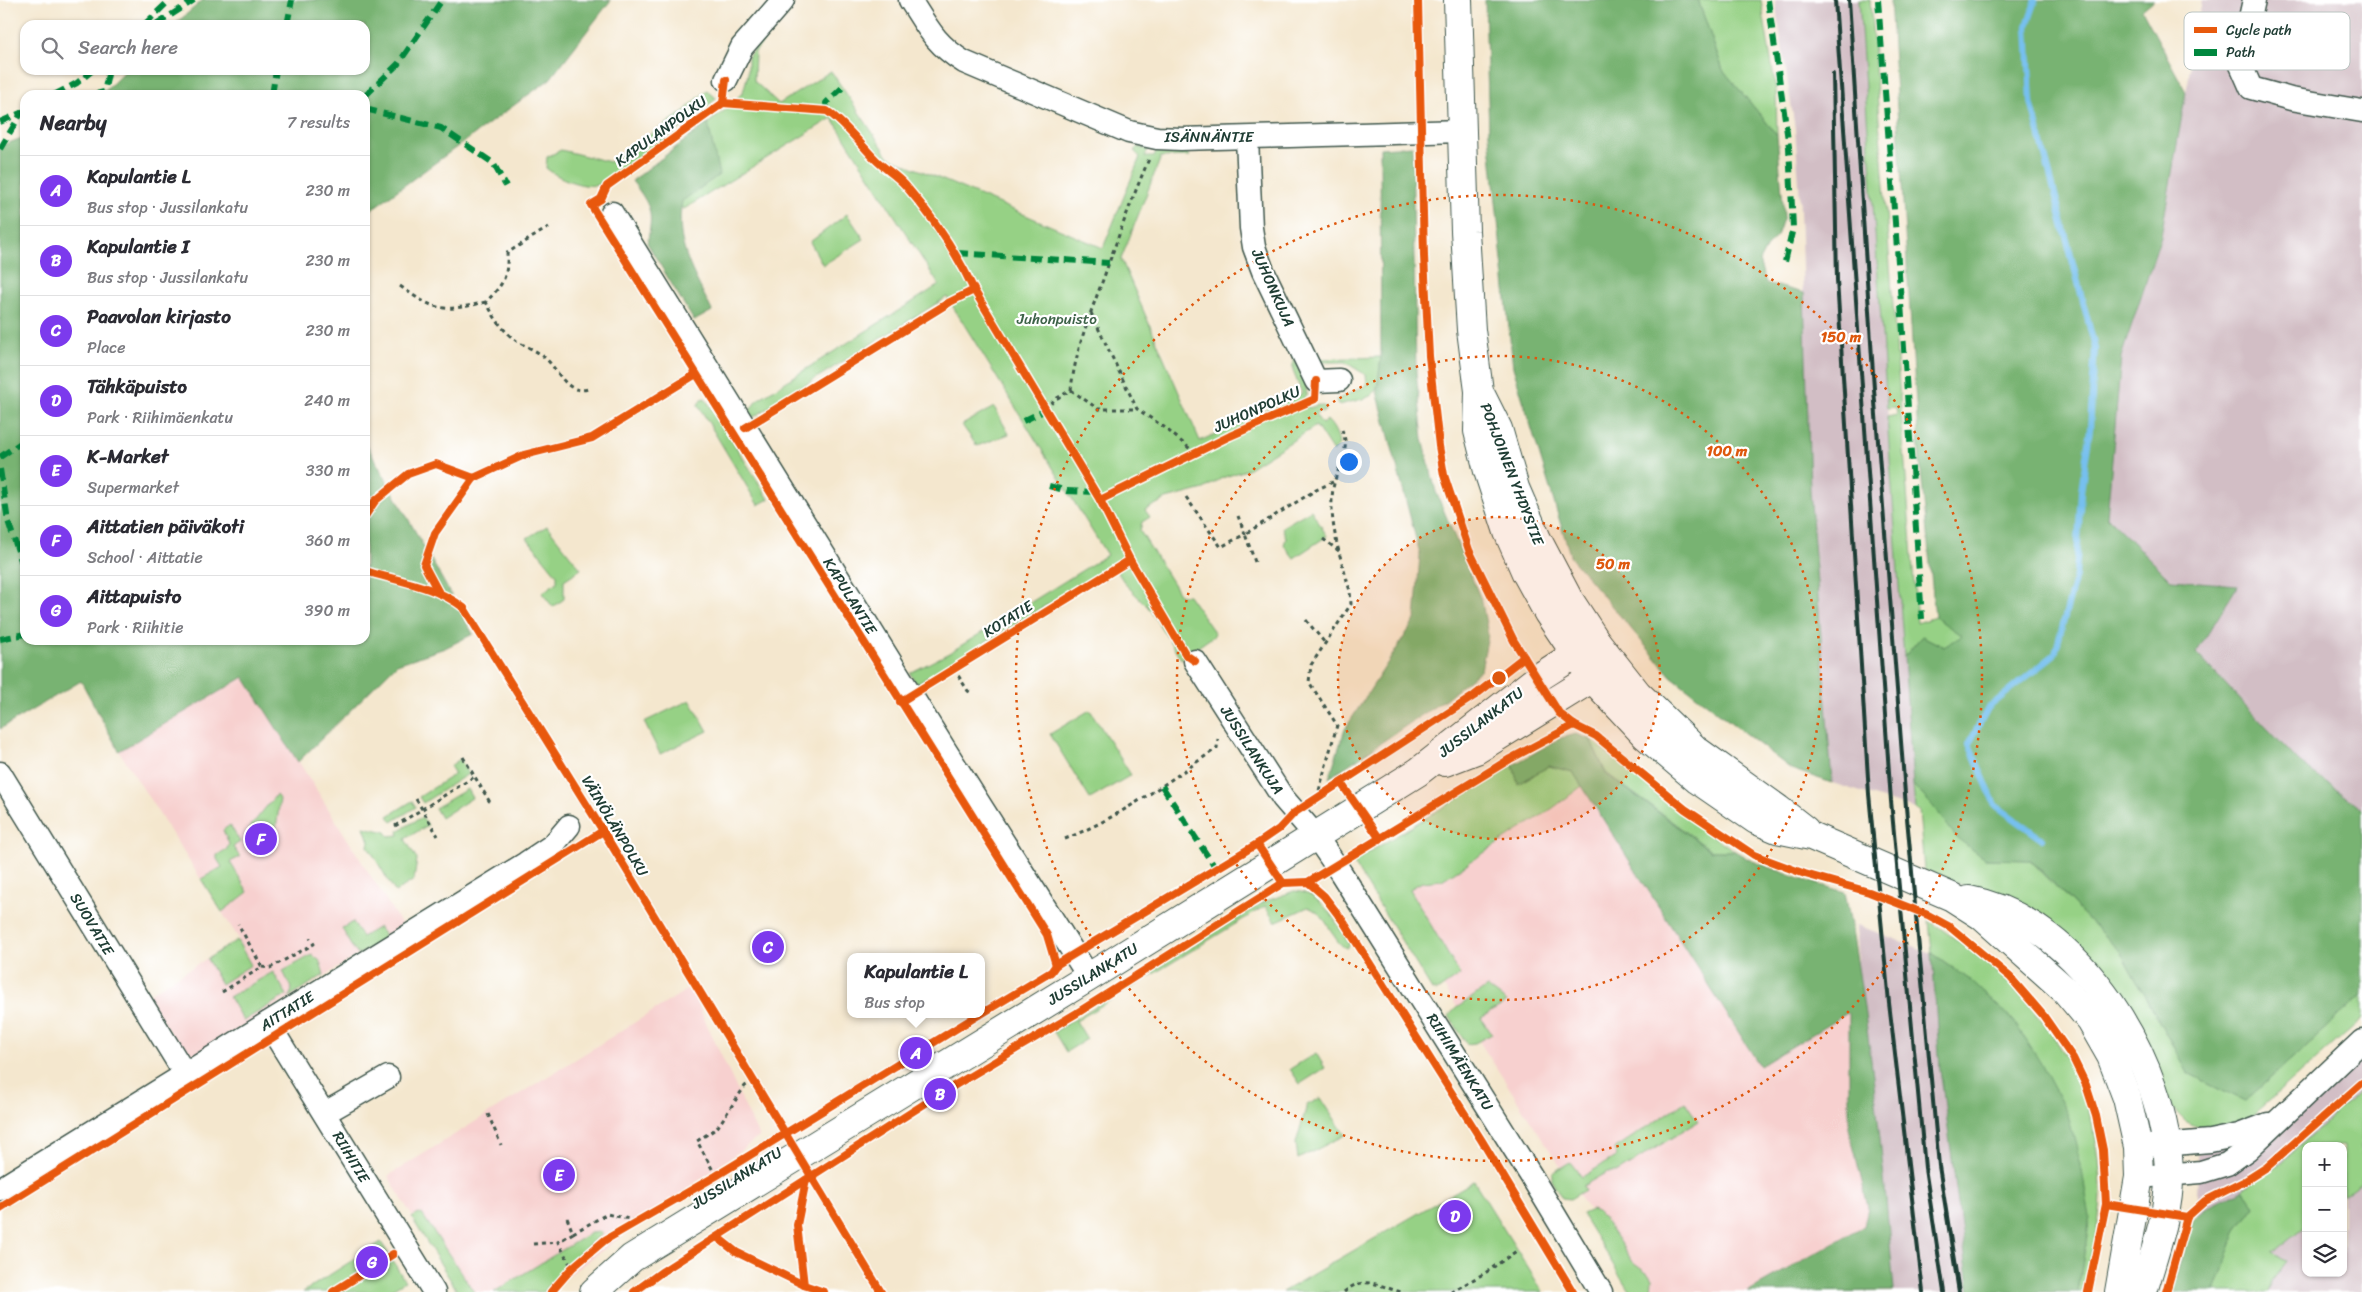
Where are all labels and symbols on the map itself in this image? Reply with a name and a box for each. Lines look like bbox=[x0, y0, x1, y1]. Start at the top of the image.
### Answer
legend bbox=[2184, 12, 2350, 70]
text: Cycle path bbox=[2226, 18, 2292, 43]
text: Path bbox=[2226, 40, 2255, 65]
street label: KAPULANPOLKU bbox=[609, 88, 713, 174]
street label: ISÄNNÄNTIE bbox=[1164, 124, 1255, 150]
street label: JUHONKUJA bbox=[1244, 244, 1302, 331]
park label: Juhonpuisto bbox=[1016, 306, 1097, 332]
text: 150 m bbox=[1821, 324, 1862, 350]
street label: JUHONPOLKU bbox=[1209, 378, 1306, 440]
street label: POHJOINEN YHDYSTIE bbox=[1473, 399, 1552, 551]
text: 100 m bbox=[1707, 438, 1748, 464]
your location bbox=[1336, 449, 1362, 475]
text: 50 m bbox=[1596, 551, 1631, 577]
street label: KAPULANTIE bbox=[816, 552, 885, 641]
street label: KOTATIE bbox=[978, 592, 1040, 645]
centre of rings bbox=[1490, 669, 1508, 687]
street label: JUSSILANKATU bbox=[1432, 680, 1530, 765]
street label: JUSSILANKUJA bbox=[1213, 699, 1291, 800]
street label: VÄINÖLÄNPOLKU bbox=[574, 770, 656, 882]
pin: F bbox=[245, 820, 277, 858]
street label: SUOVATIE bbox=[63, 888, 122, 962]
pin: C bbox=[752, 928, 784, 966]
street label: JUSSILANKATU bbox=[1041, 936, 1144, 1013]
street label: AITTATIE bbox=[254, 983, 321, 1039]
street label: RIIHIMÄENKATU bbox=[1419, 1008, 1501, 1117]
pin: A bbox=[900, 1034, 932, 1072]
pin: B bbox=[924, 1075, 956, 1113]
street label: RIIHITIE bbox=[325, 1126, 378, 1189]
street label: JUSSILANKATU bbox=[685, 1140, 788, 1217]
pin: E bbox=[543, 1156, 575, 1194]
pin: D bbox=[1439, 1197, 1471, 1235]
pin: G bbox=[356, 1243, 388, 1281]

